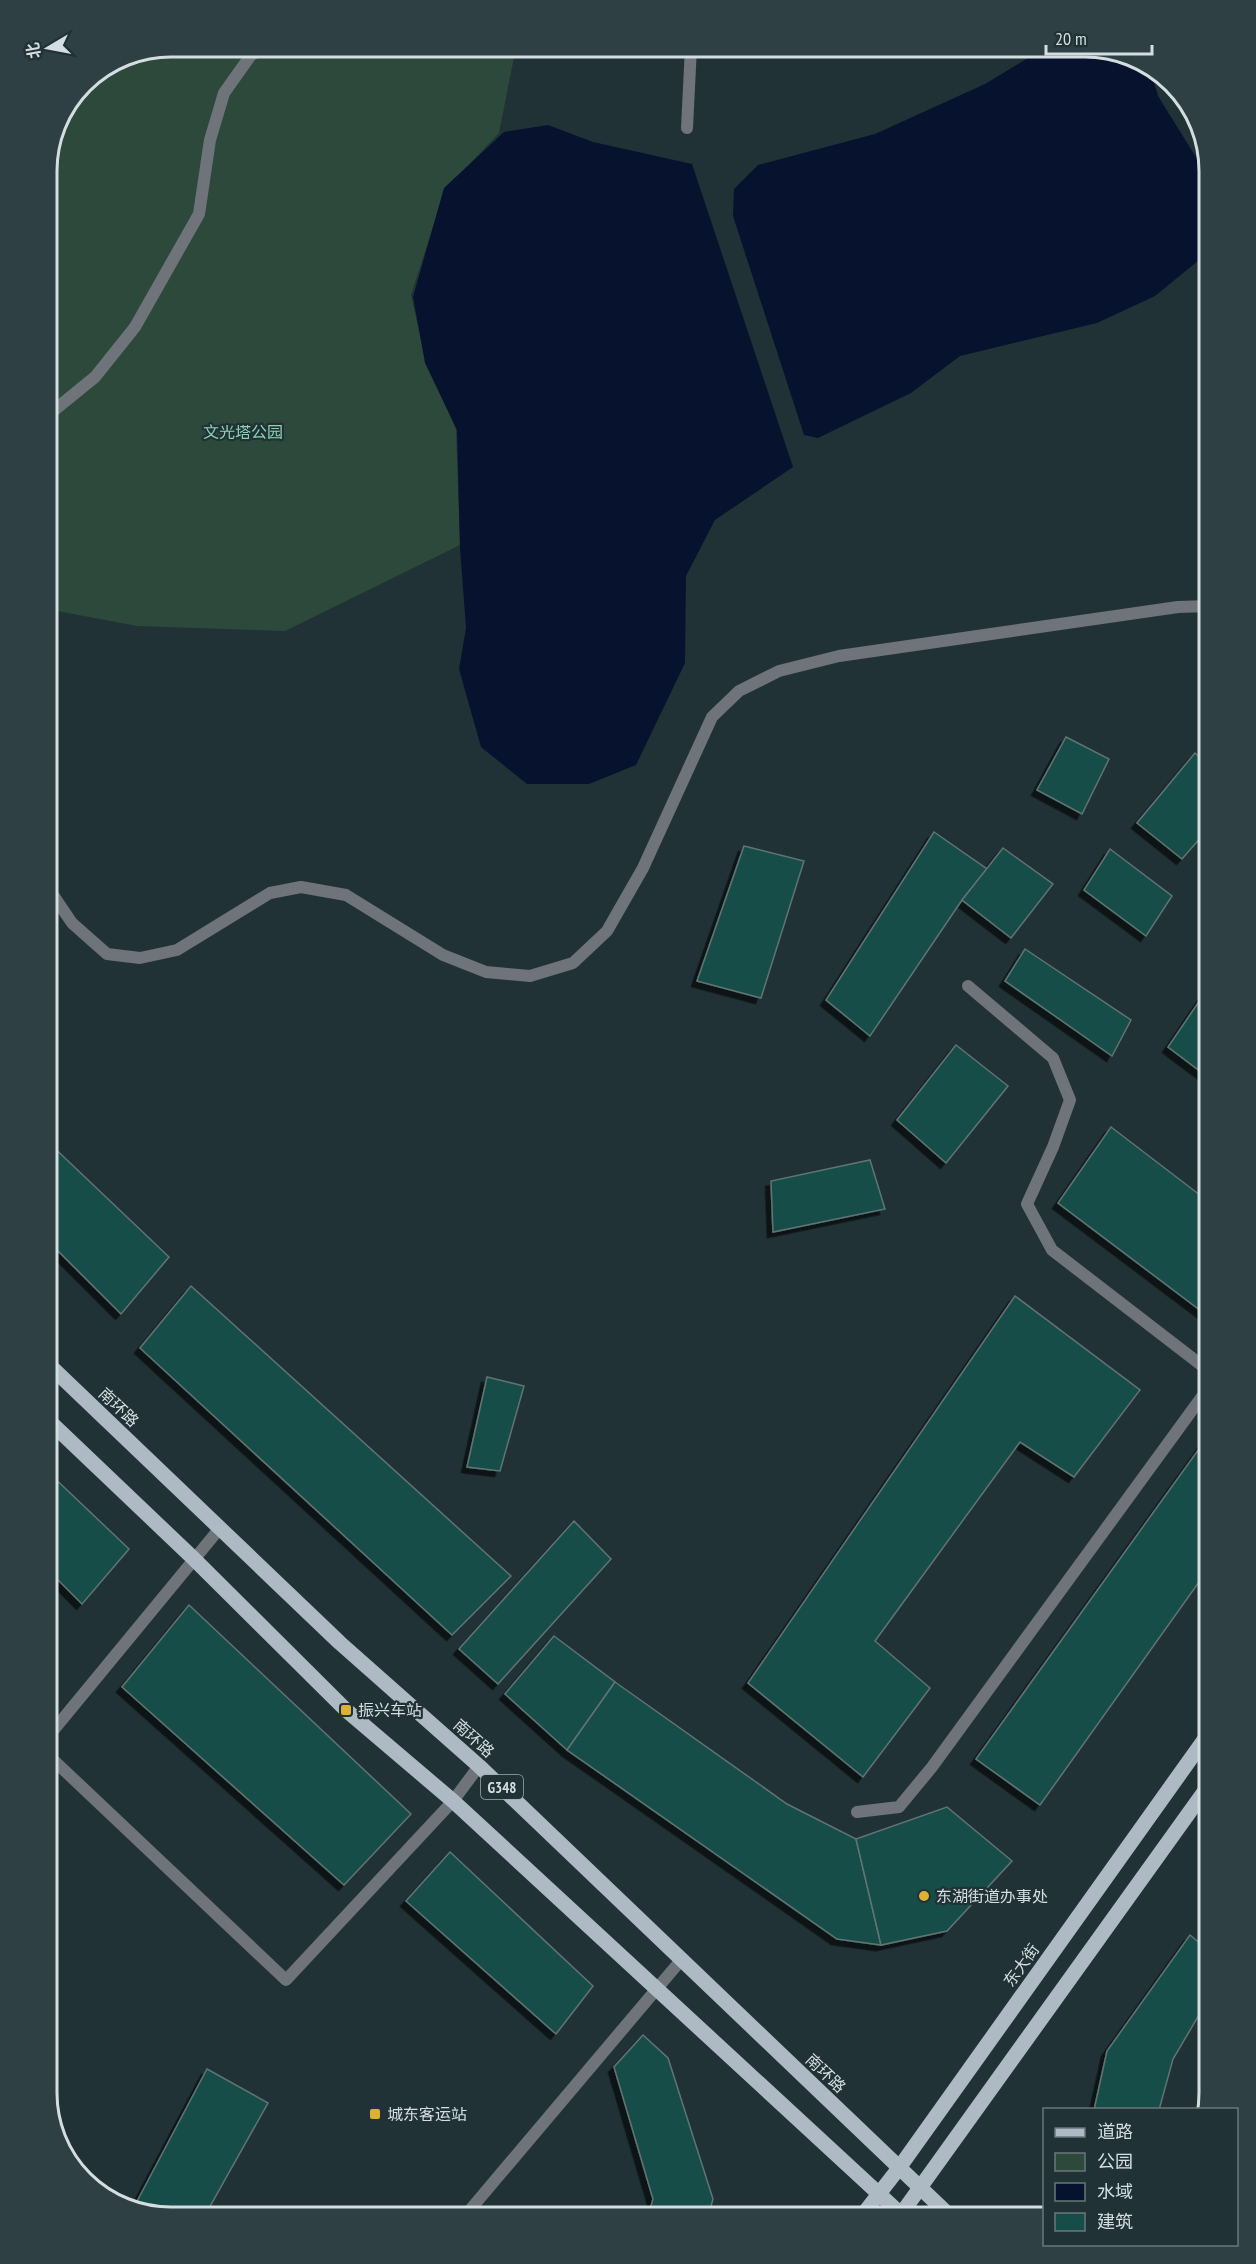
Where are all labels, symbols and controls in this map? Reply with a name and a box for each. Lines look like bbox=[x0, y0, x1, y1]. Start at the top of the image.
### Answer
north arrow bbox=[18, 18, 78, 78]
scale bar bbox=[1046, 18, 1152, 56]
text: 20 m bbox=[1055, 27, 1087, 50]
text: 北 bbox=[22, 41, 44, 60]
park label: 文光塔公园 bbox=[203, 422, 283, 442]
street label: 南环路 bbox=[95, 1383, 143, 1431]
place label: 振兴车站 bbox=[358, 1700, 422, 1720]
marker: 振兴车站 bbox=[339, 1703, 353, 1717]
street label: 南环路 bbox=[449, 1715, 499, 1761]
road number: G348 bbox=[481, 1775, 523, 1799]
place label: 东湖街道办事处 bbox=[936, 1886, 1048, 1906]
marker: 东湖街道办事处 bbox=[917, 1889, 931, 1903]
street label: 东大街 bbox=[999, 1940, 1043, 1990]
street label: 南环路 bbox=[802, 2049, 850, 2097]
place label: 城东客运站 bbox=[387, 2104, 467, 2124]
marker: 城东客运站 bbox=[368, 2107, 382, 2121]
legend bbox=[1043, 2108, 1238, 2246]
text: 道路 bbox=[1097, 2120, 1133, 2143]
text: 公园 bbox=[1097, 2150, 1133, 2173]
text: 水域 bbox=[1097, 2180, 1133, 2203]
text: 建筑 bbox=[1097, 2210, 1133, 2233]

